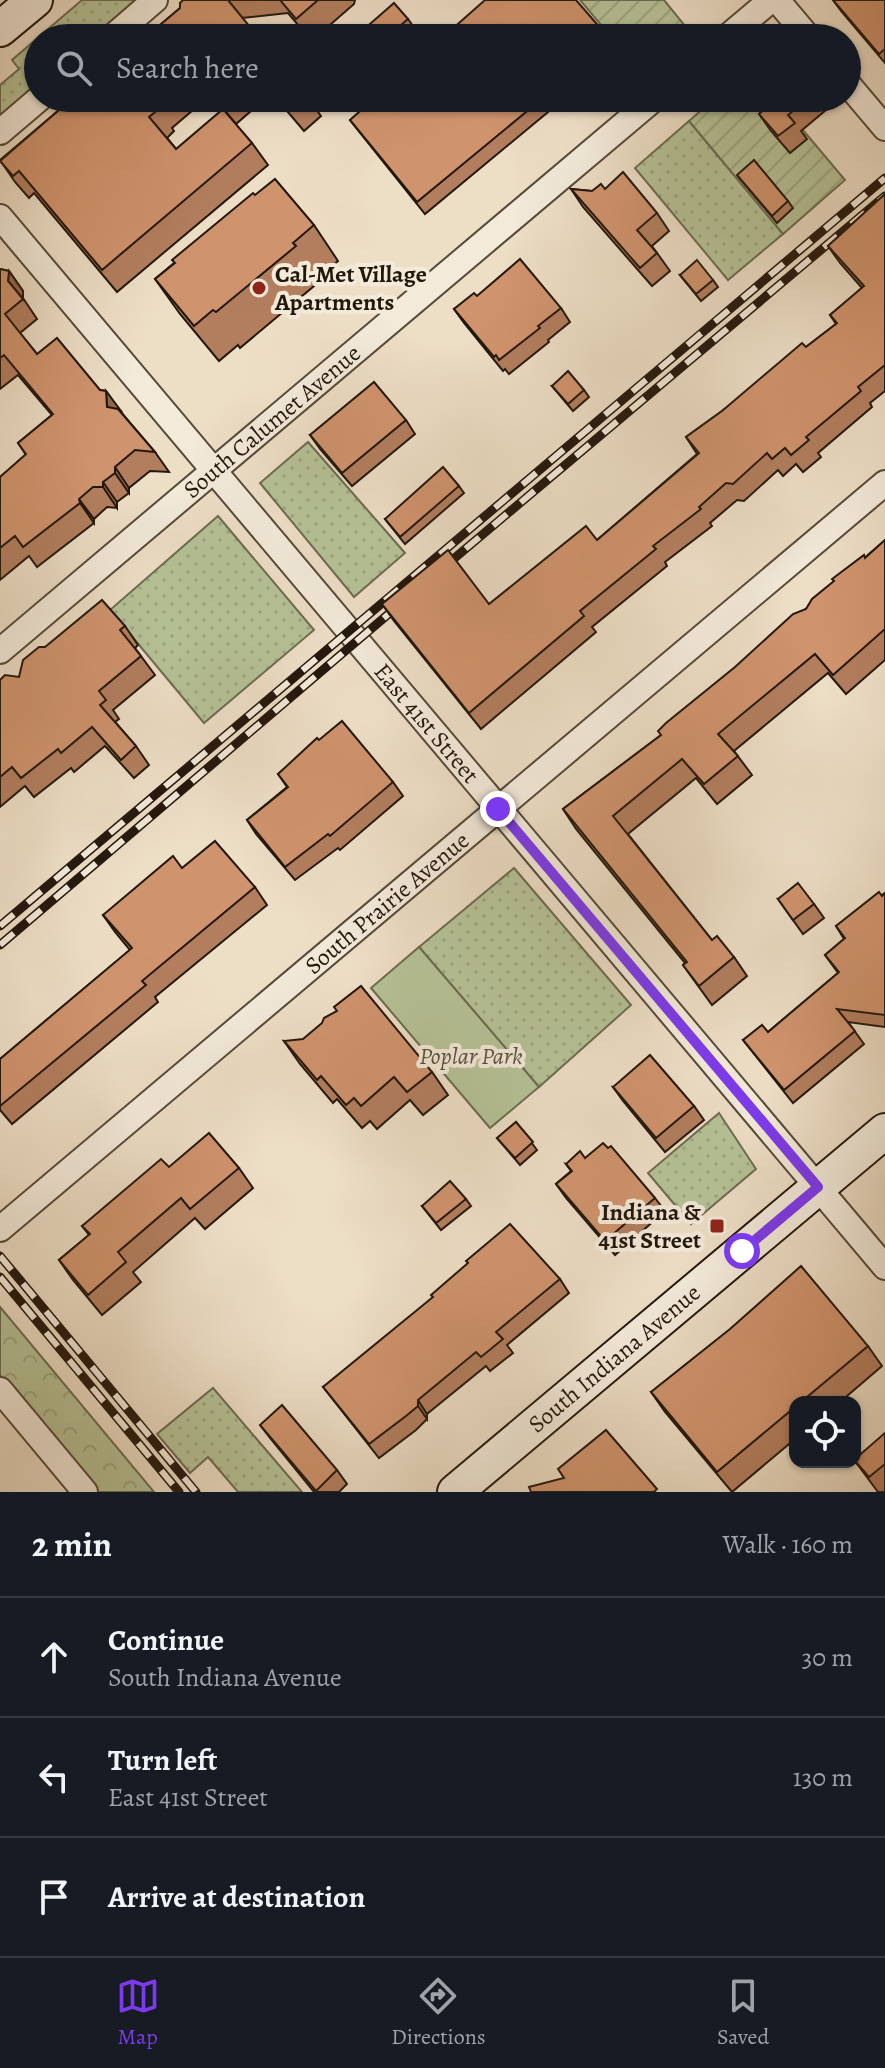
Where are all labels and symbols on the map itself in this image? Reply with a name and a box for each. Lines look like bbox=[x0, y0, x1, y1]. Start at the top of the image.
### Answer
place label: Cal-Met Village Apartments bbox=[274, 258, 427, 318]
marker: Cal-Met Village Apartments bbox=[250, 279, 268, 297]
street label: South Calumet Avenue bbox=[177, 337, 367, 505]
street label: East 41st Street bbox=[367, 656, 487, 790]
route end bbox=[480, 791, 516, 827]
street label: South Prairie Avenue bbox=[298, 824, 476, 981]
park label: Poplar Park bbox=[419, 1040, 523, 1072]
place label: Indiana & 41st Street bbox=[599, 1196, 702, 1256]
marker: Indiana & 41st Street bbox=[708, 1217, 726, 1235]
route start bbox=[724, 1233, 760, 1269]
street label: South Indiana Avenue bbox=[521, 1277, 707, 1440]

